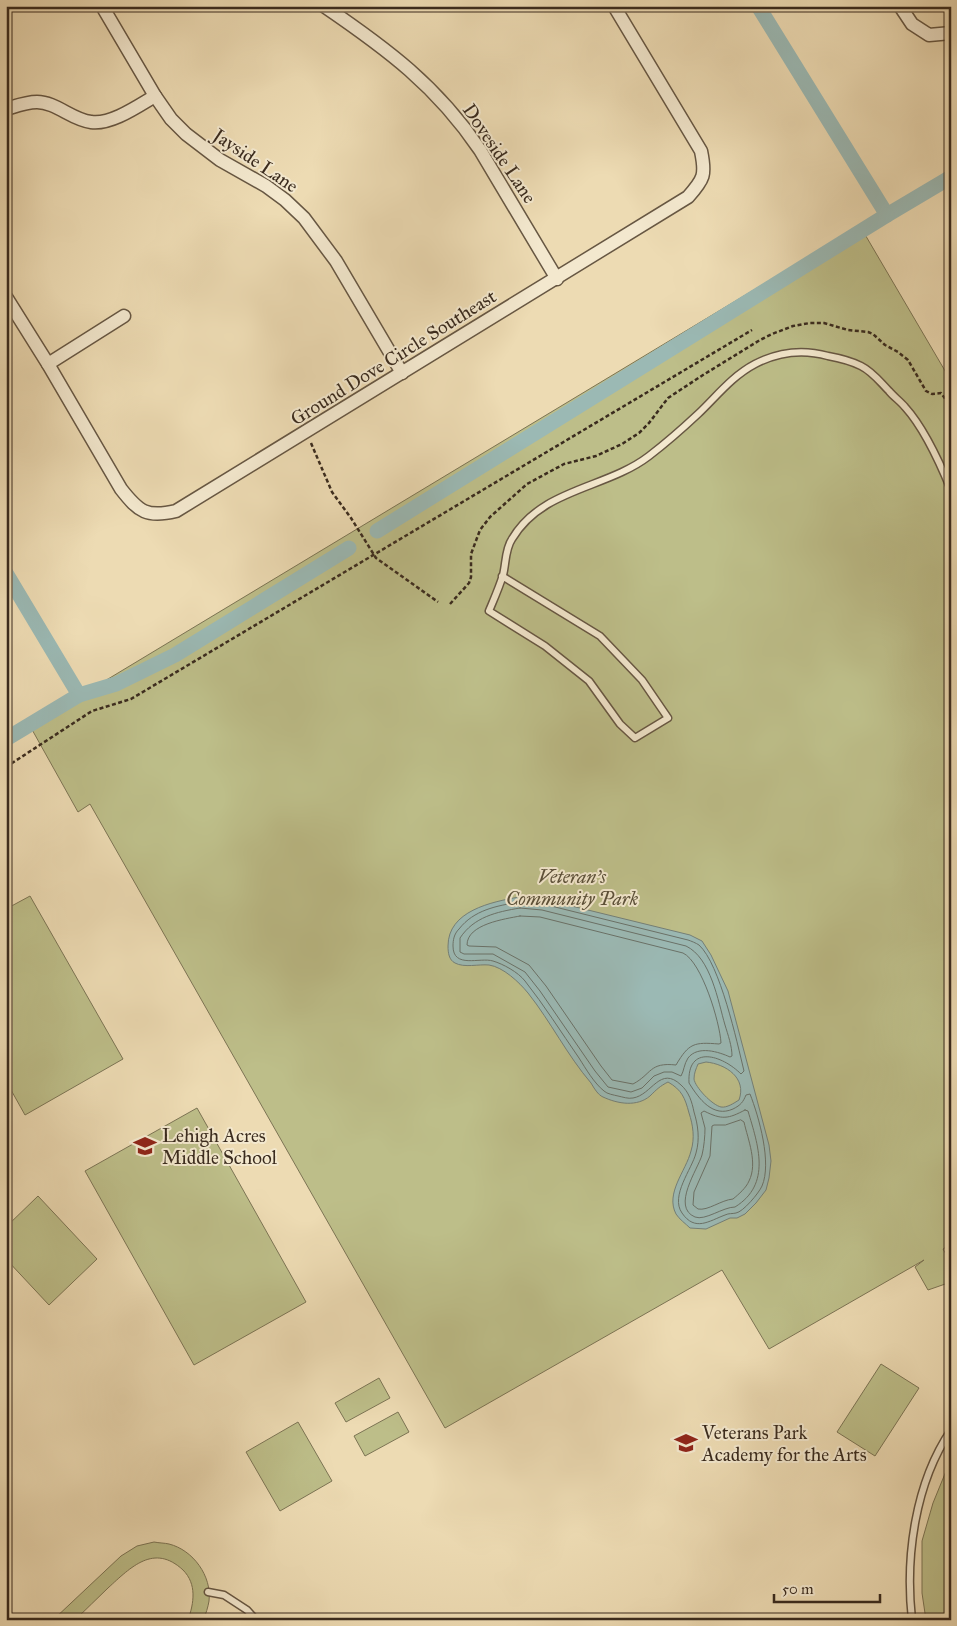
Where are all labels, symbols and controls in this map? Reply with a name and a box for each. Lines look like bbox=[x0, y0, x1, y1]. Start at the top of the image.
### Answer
street label: Doveside Lane bbox=[458, 99, 541, 208]
street label: Jayside Lane bbox=[207, 122, 303, 198]
street label: Ground Dove Circle Southeast bbox=[286, 284, 501, 430]
park label: Veteran's Community Park bbox=[506, 865, 639, 910]
place label: Lehigh Acres Middle School bbox=[162, 1124, 278, 1169]
school or university icon: Lehigh Acres Middle School bbox=[132, 1133, 158, 1159]
place label: Veterans Park Academy for the Arts bbox=[701, 1421, 867, 1466]
school or university icon: Veterans Park Academy for the Arts bbox=[673, 1430, 699, 1456]
scale bar bbox=[774, 1571, 881, 1603]
text: 50 m bbox=[782, 1580, 814, 1598]

